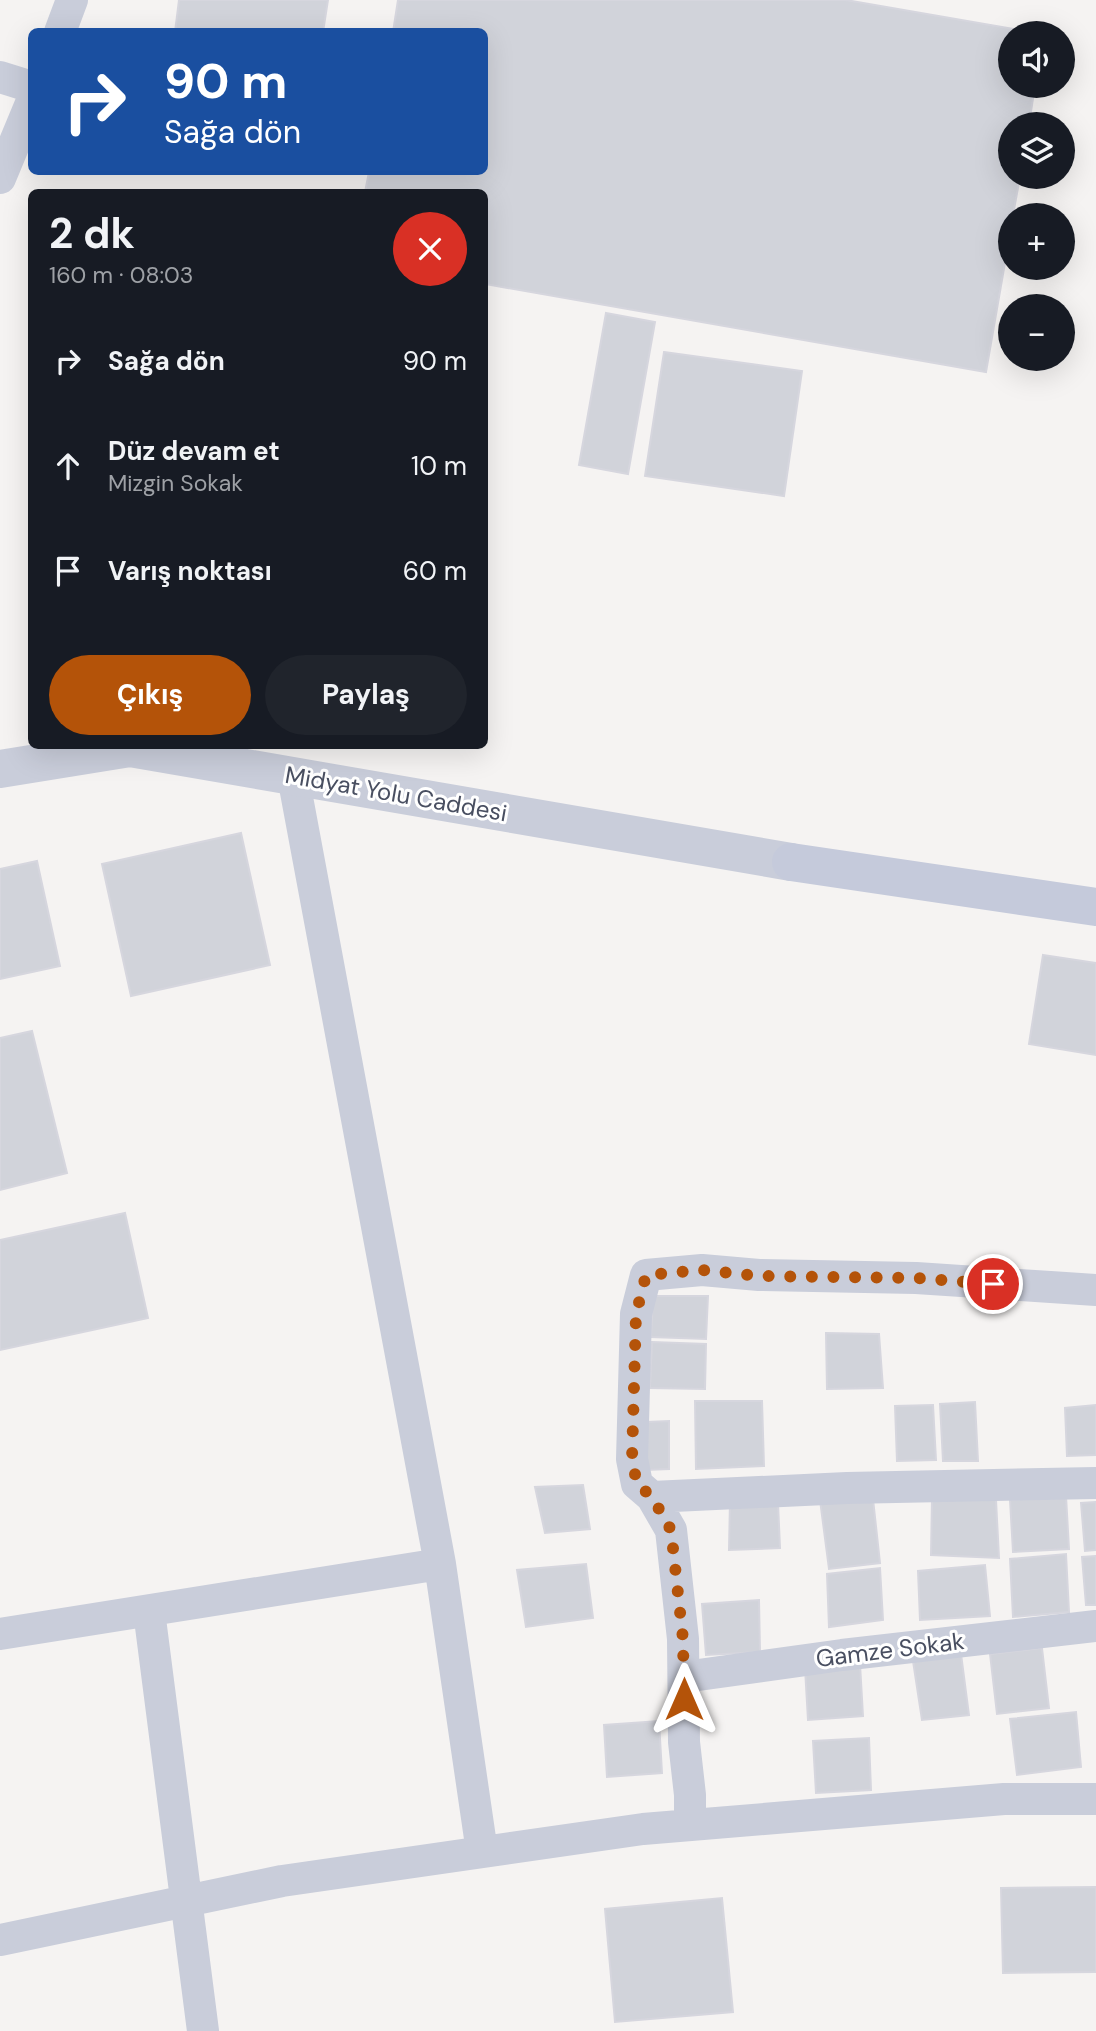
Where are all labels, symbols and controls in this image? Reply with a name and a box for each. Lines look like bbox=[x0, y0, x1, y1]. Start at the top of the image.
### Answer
map controls bbox=[998, 21, 1075, 371]
button: sound bbox=[998, 21, 1075, 98]
text: 90 m bbox=[164, 49, 287, 113]
icon: right bbox=[49, 56, 140, 147]
text: Sağa dön bbox=[164, 111, 301, 153]
button: layers bbox=[998, 112, 1075, 189]
button: + bbox=[998, 203, 1075, 280]
text: 2 dk bbox=[49, 206, 135, 261]
button: close bbox=[393, 212, 467, 286]
text: 160 m · 08:03 bbox=[49, 260, 193, 290]
button: − bbox=[998, 294, 1075, 371]
icon: right bbox=[49, 342, 87, 380]
text: Sağa dön bbox=[108, 344, 225, 378]
text: 90 m bbox=[403, 344, 467, 378]
text: Düz devam et bbox=[108, 434, 280, 468]
icon: ahead bbox=[49, 447, 87, 485]
text: 10 m bbox=[411, 449, 467, 483]
text: Mizgin Sokak bbox=[108, 468, 243, 498]
icon: arrive bbox=[49, 552, 87, 590]
text: Varış noktası bbox=[108, 554, 272, 588]
text: 60 m bbox=[403, 554, 467, 588]
button: Çıkış bbox=[49, 655, 251, 735]
button: Paylaş bbox=[265, 655, 467, 735]
street label: Midyat Yolu Caddesi bbox=[283, 759, 509, 828]
pin bbox=[963, 1254, 1023, 1314]
icon: arrive bbox=[974, 1265, 1012, 1303]
street label: Gamze Sokak bbox=[814, 1625, 966, 1674]
position arrow bbox=[647, 1662, 721, 1736]

